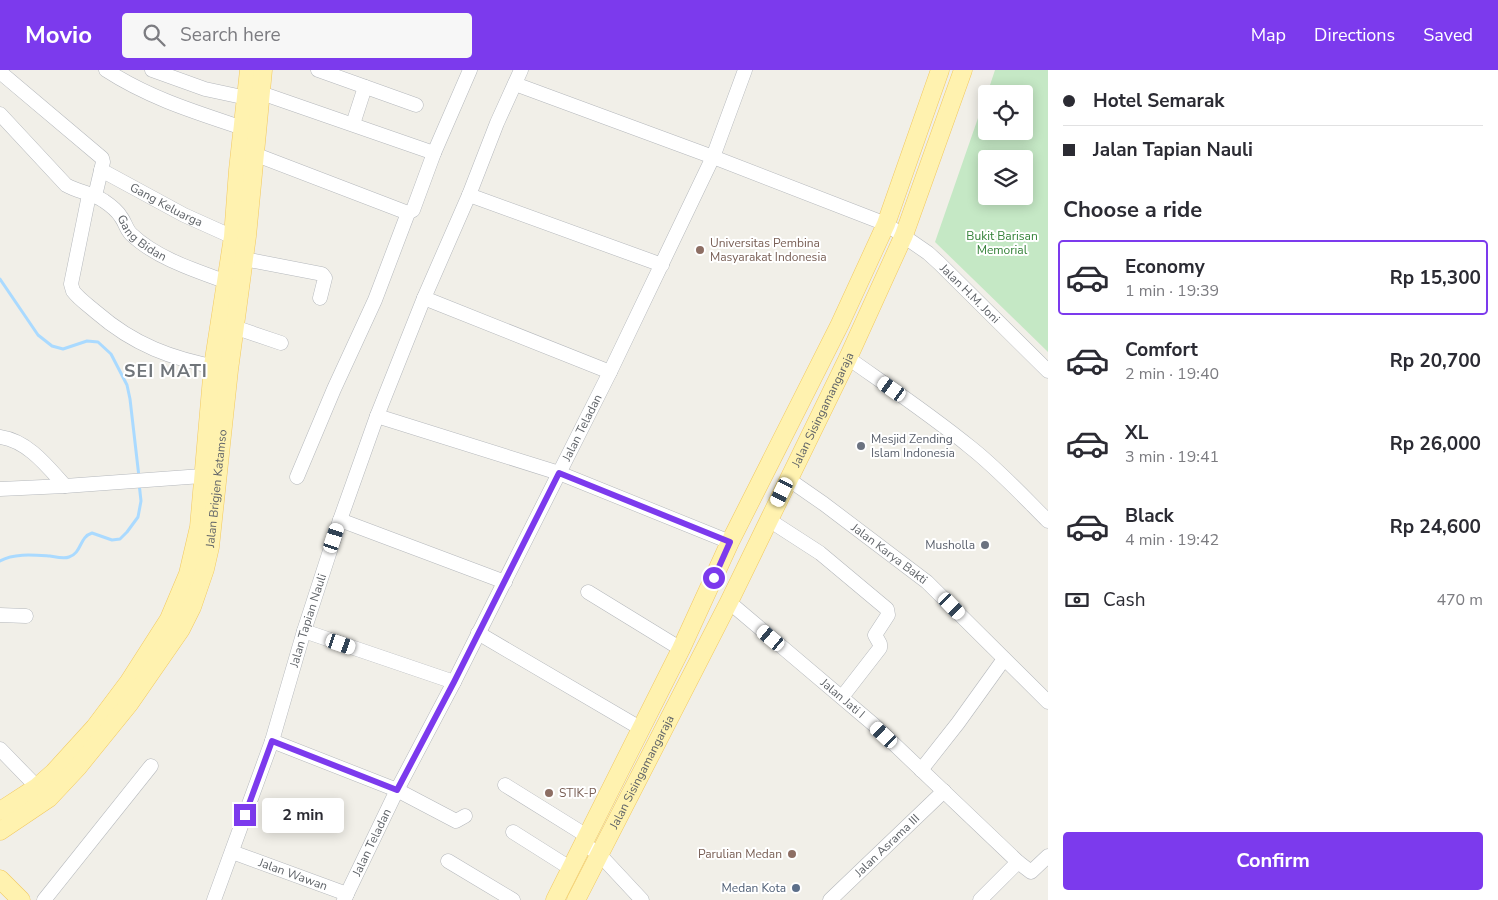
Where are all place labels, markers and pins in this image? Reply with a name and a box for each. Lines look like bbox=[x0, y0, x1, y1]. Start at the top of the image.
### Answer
place label: Universitas Pembina Masyarakat Indonesia bbox=[710, 235, 827, 265]
marker: Universitas Pembina Masyarakat Indonesia bbox=[694, 244, 706, 256]
place label: Mesjid Zending Islam Indonesia bbox=[871, 431, 955, 461]
marker: Mesjid Zending Islam Indonesia bbox=[855, 440, 867, 452]
place label: Musholla bbox=[925, 537, 975, 553]
marker: Musholla bbox=[979, 539, 991, 551]
place label: STIK-P bbox=[559, 785, 597, 801]
marker: STIK-P bbox=[543, 787, 555, 799]
place label: Parulian Medan bbox=[698, 846, 782, 862]
marker: Parulian Medan bbox=[786, 848, 798, 860]
place label: Medan Kota bbox=[722, 880, 786, 896]
marker: Medan Kota bbox=[790, 882, 802, 894]

